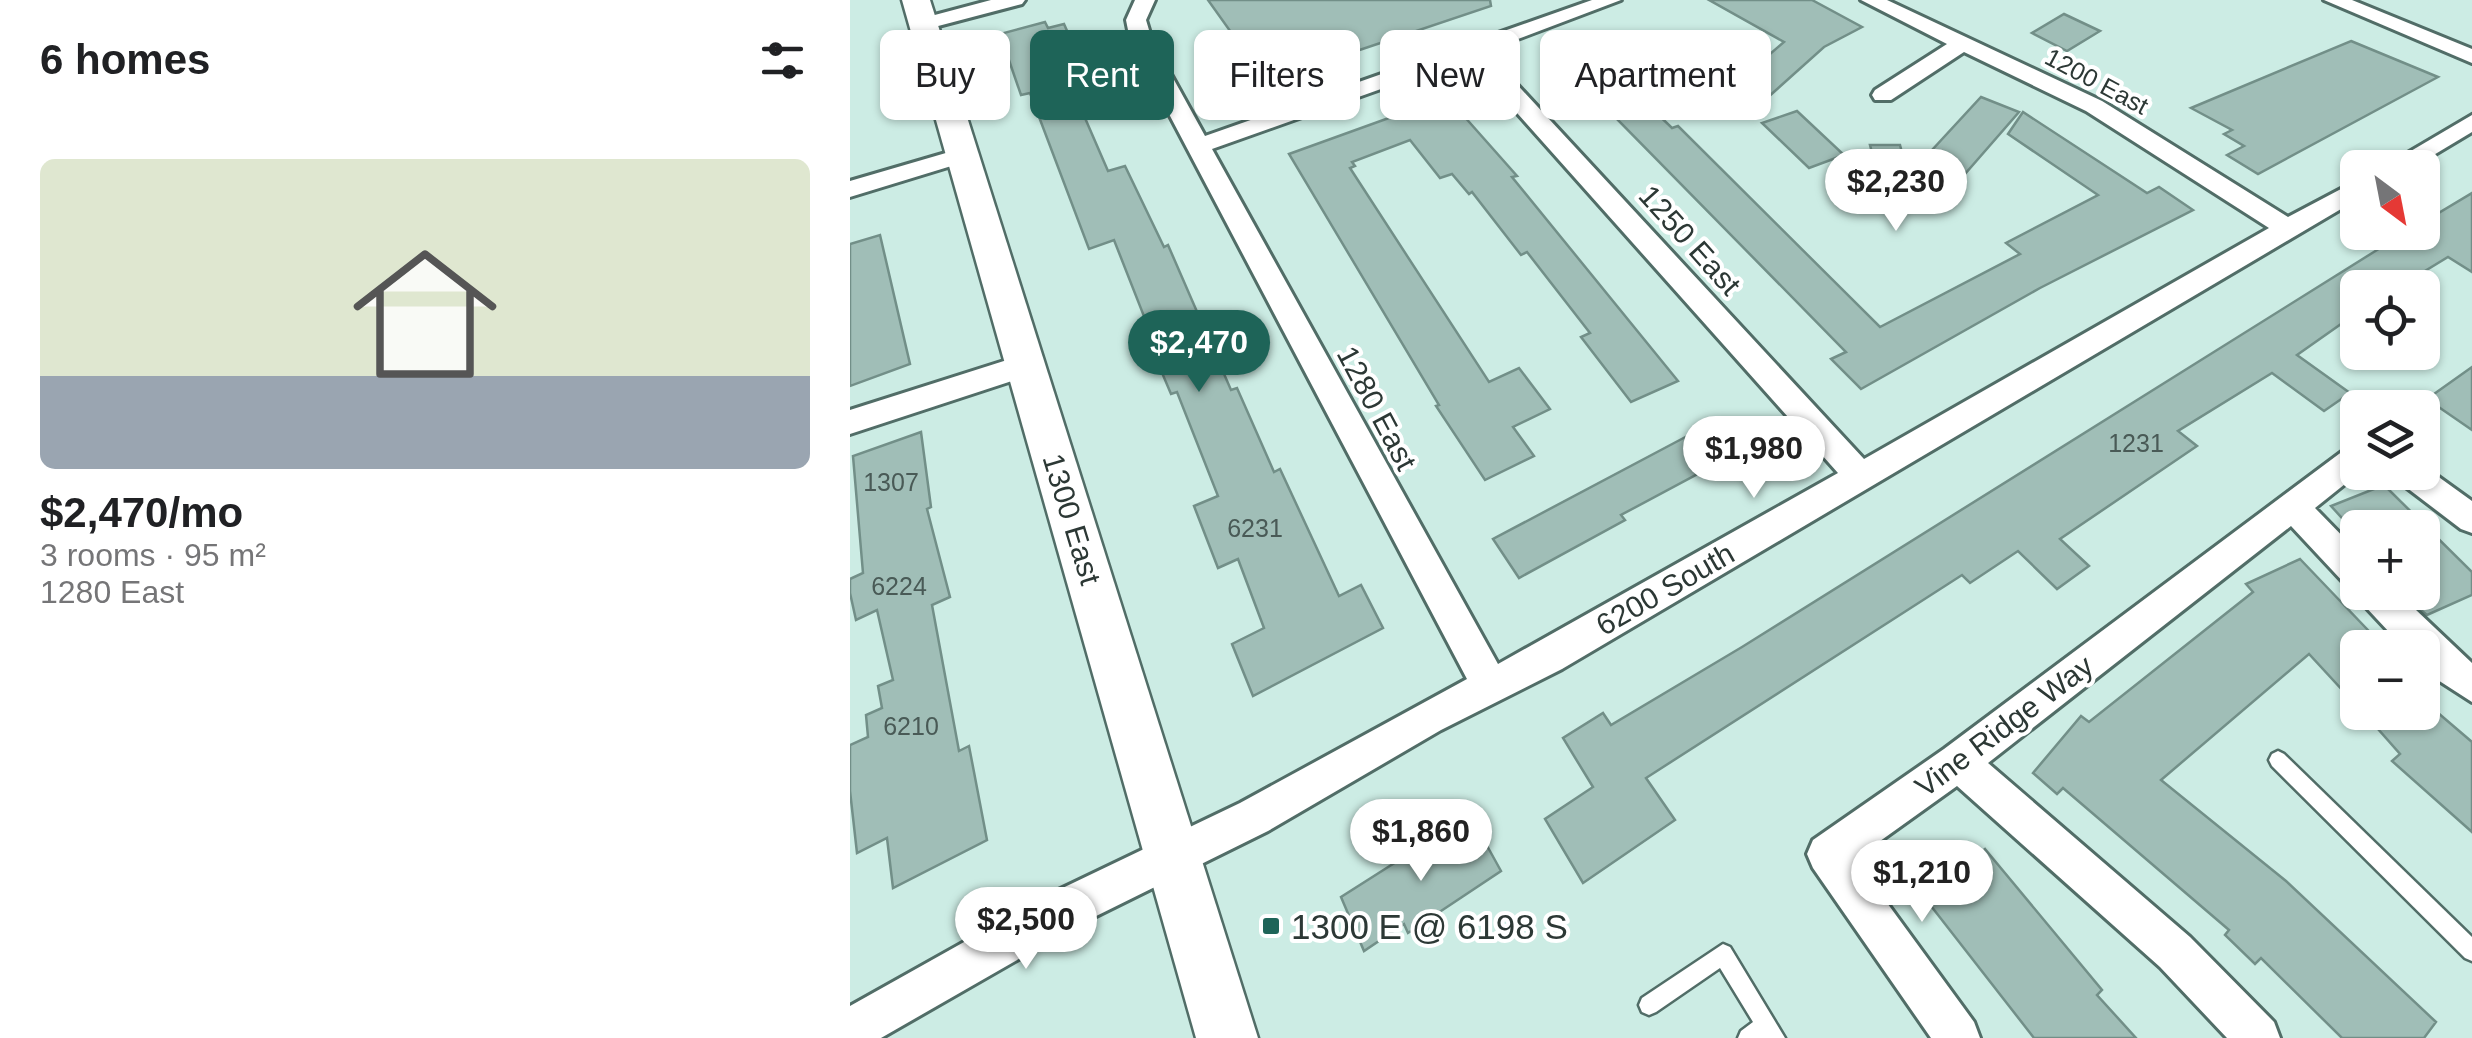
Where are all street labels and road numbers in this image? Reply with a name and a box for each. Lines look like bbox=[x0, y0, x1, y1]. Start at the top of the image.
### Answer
street label: 1200 East bbox=[2041, 42, 2153, 120]
street label: 1250 East bbox=[1633, 179, 1748, 302]
street label: 1280 East bbox=[1331, 341, 1424, 476]
street label: 1300 East bbox=[1036, 450, 1108, 589]
street label: 6200 South bbox=[1590, 536, 1740, 642]
street label: Vine Ridge Way bbox=[1909, 649, 2099, 803]

